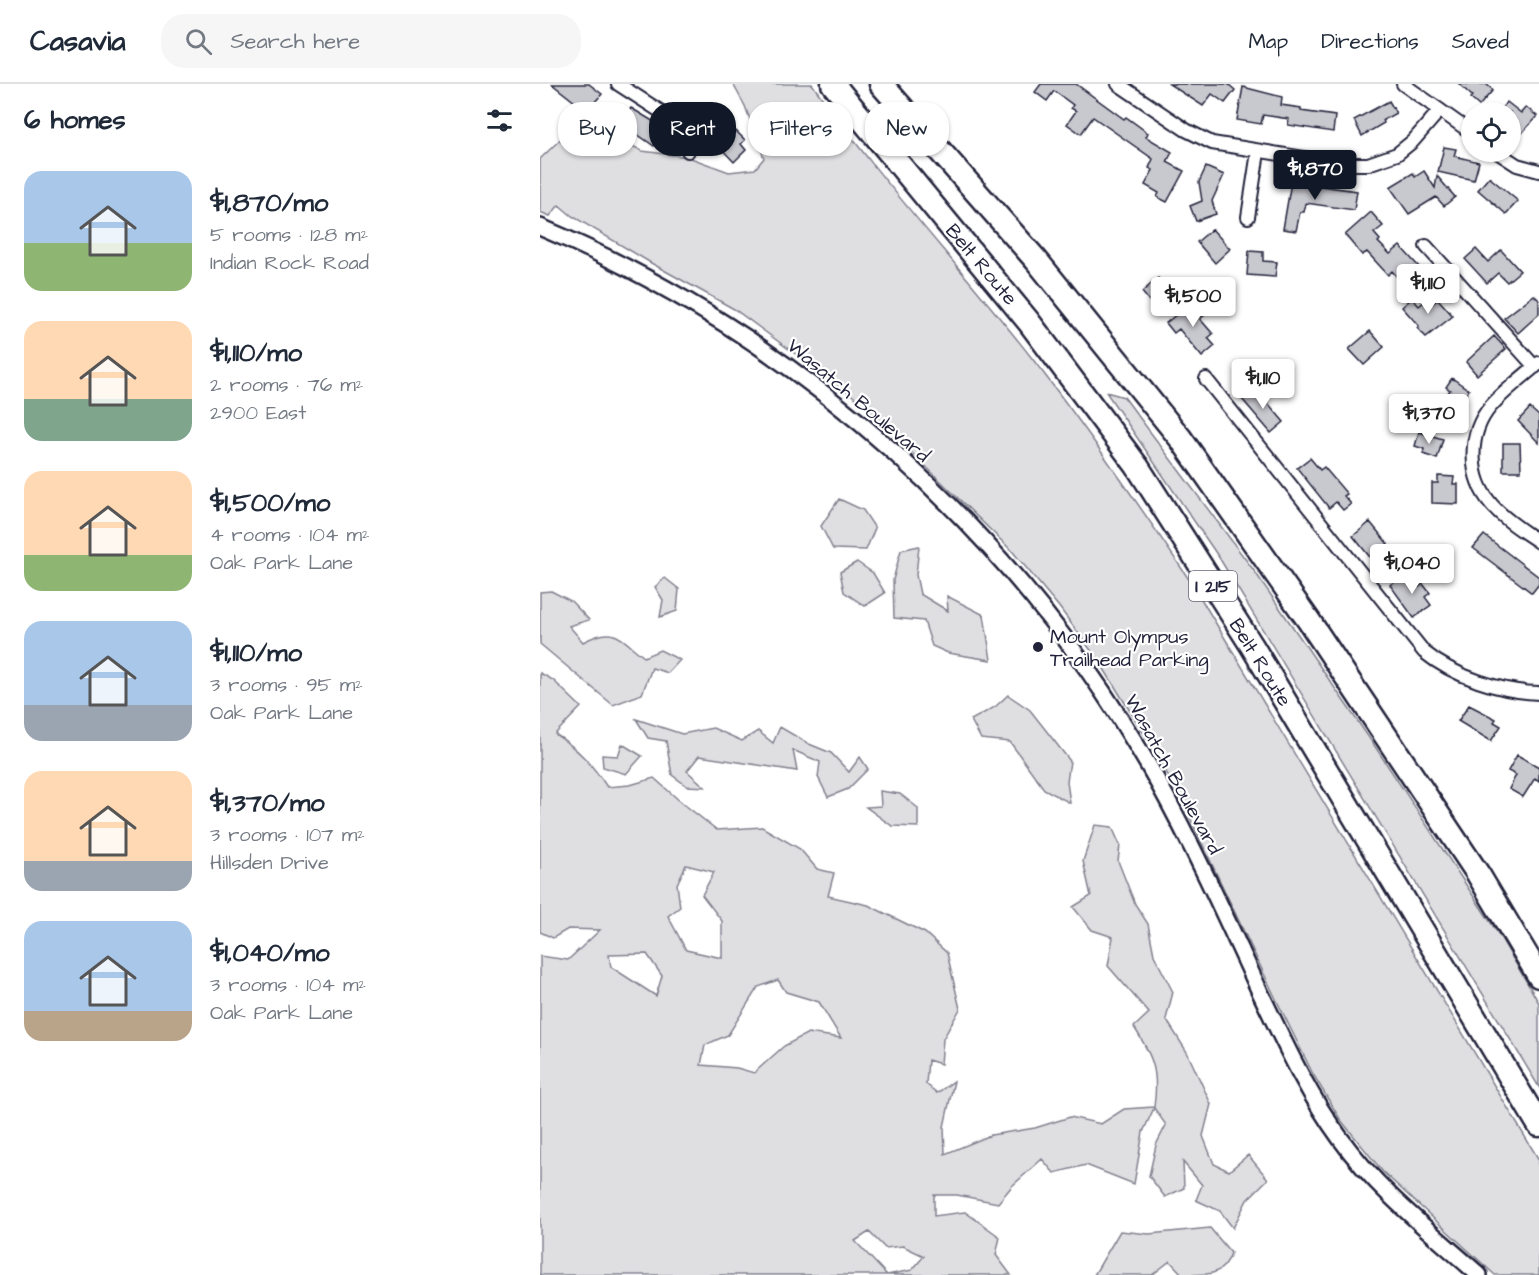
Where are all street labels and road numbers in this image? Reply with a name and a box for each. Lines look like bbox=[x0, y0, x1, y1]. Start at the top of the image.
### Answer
street label: Belt Route bbox=[939, 218, 1024, 312]
street label: Wasatch Boulevard bbox=[781, 332, 936, 469]
road number: I 215 bbox=[1189, 571, 1237, 601]
street label: Belt Route bbox=[1222, 613, 1298, 712]
street label: Wasatch Boulevard bbox=[1117, 689, 1229, 860]

